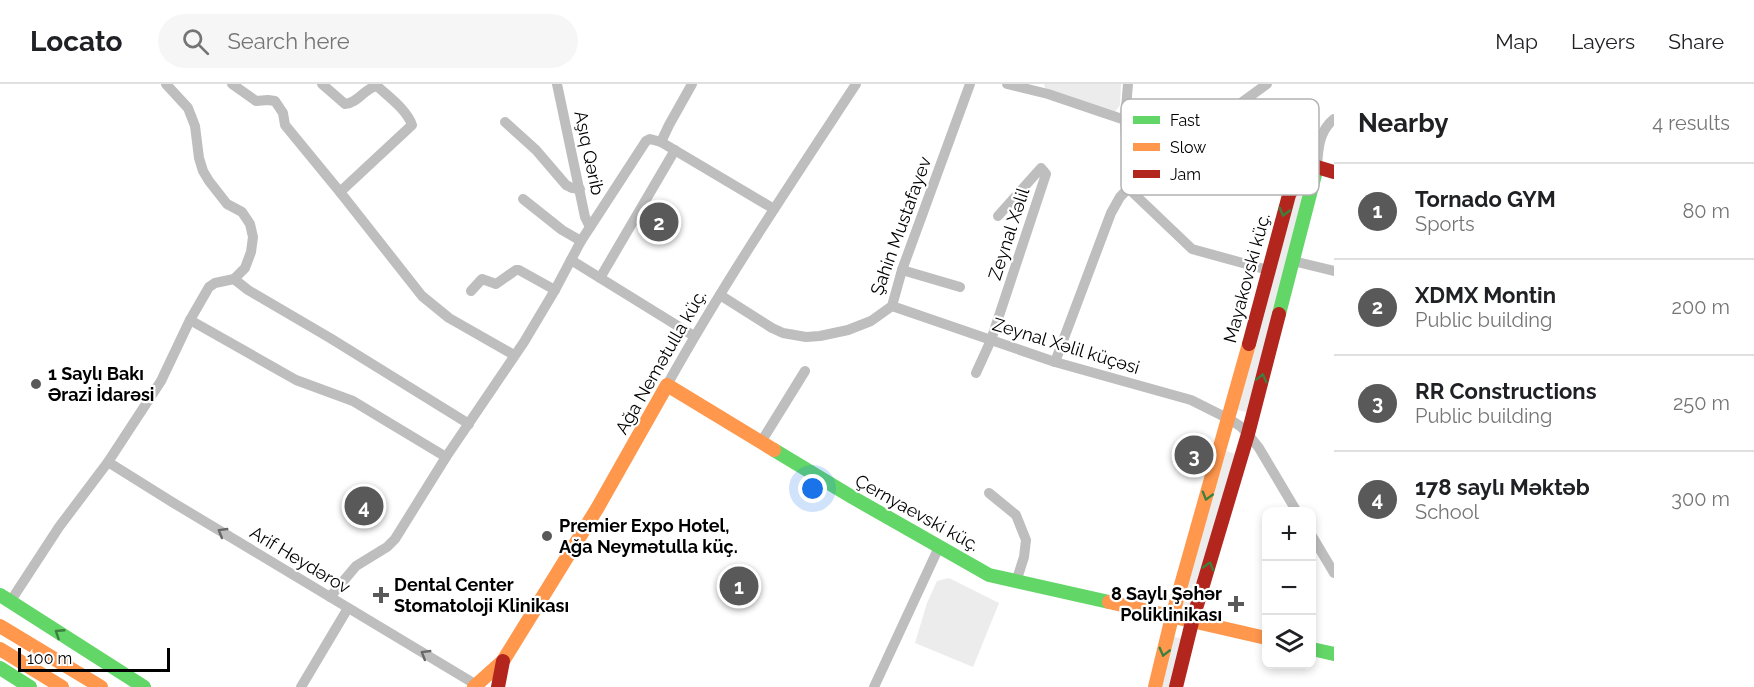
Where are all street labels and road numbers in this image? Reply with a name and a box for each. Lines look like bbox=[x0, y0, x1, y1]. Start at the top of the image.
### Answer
street label: Aşıq Qərib bbox=[570, 109, 609, 197]
street label: Şahin Mustafayev bbox=[866, 153, 935, 298]
street label: Zeynal Xəlil bbox=[984, 185, 1033, 283]
street label: Mayakovski küç. bbox=[1219, 211, 1274, 345]
street label: Ağa Nemətulla küç. bbox=[611, 286, 710, 438]
street label: Zeynal Xəlil küçəsi bbox=[990, 313, 1142, 378]
street label: Çernyaevski küç. bbox=[851, 470, 983, 555]
street label: Arif Heydərov bbox=[246, 521, 355, 598]

